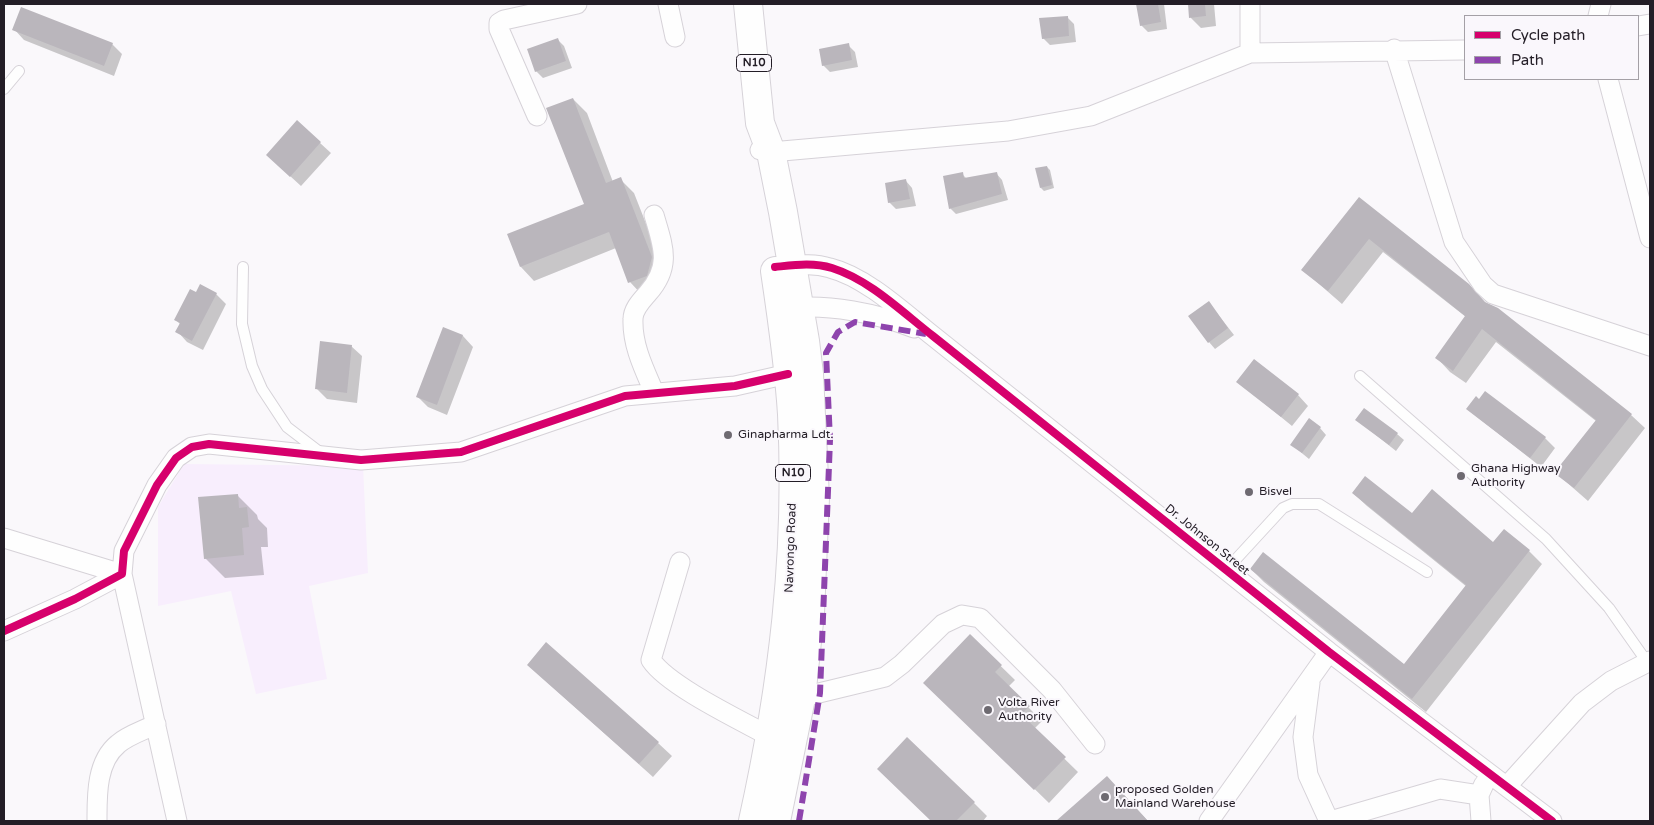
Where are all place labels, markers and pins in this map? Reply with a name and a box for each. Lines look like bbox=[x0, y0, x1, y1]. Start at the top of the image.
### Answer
place label: Ginapharma Ldt. bbox=[738, 428, 833, 442]
marker: Ginapharma Ldt. bbox=[722, 429, 734, 441]
place label: Ghana Highway Authority bbox=[1471, 462, 1561, 490]
marker: Ghana Highway Authority bbox=[1455, 470, 1467, 482]
place label: Bisvel bbox=[1259, 485, 1292, 499]
marker: Bisvel bbox=[1243, 486, 1255, 498]
place label: Volta River Authority bbox=[998, 696, 1060, 724]
marker: Volta River Authority bbox=[982, 704, 994, 716]
place label: proposed Golden Mainland Warehouse bbox=[1115, 783, 1235, 811]
marker: proposed Golden Mainland Warehouse bbox=[1099, 791, 1111, 803]

